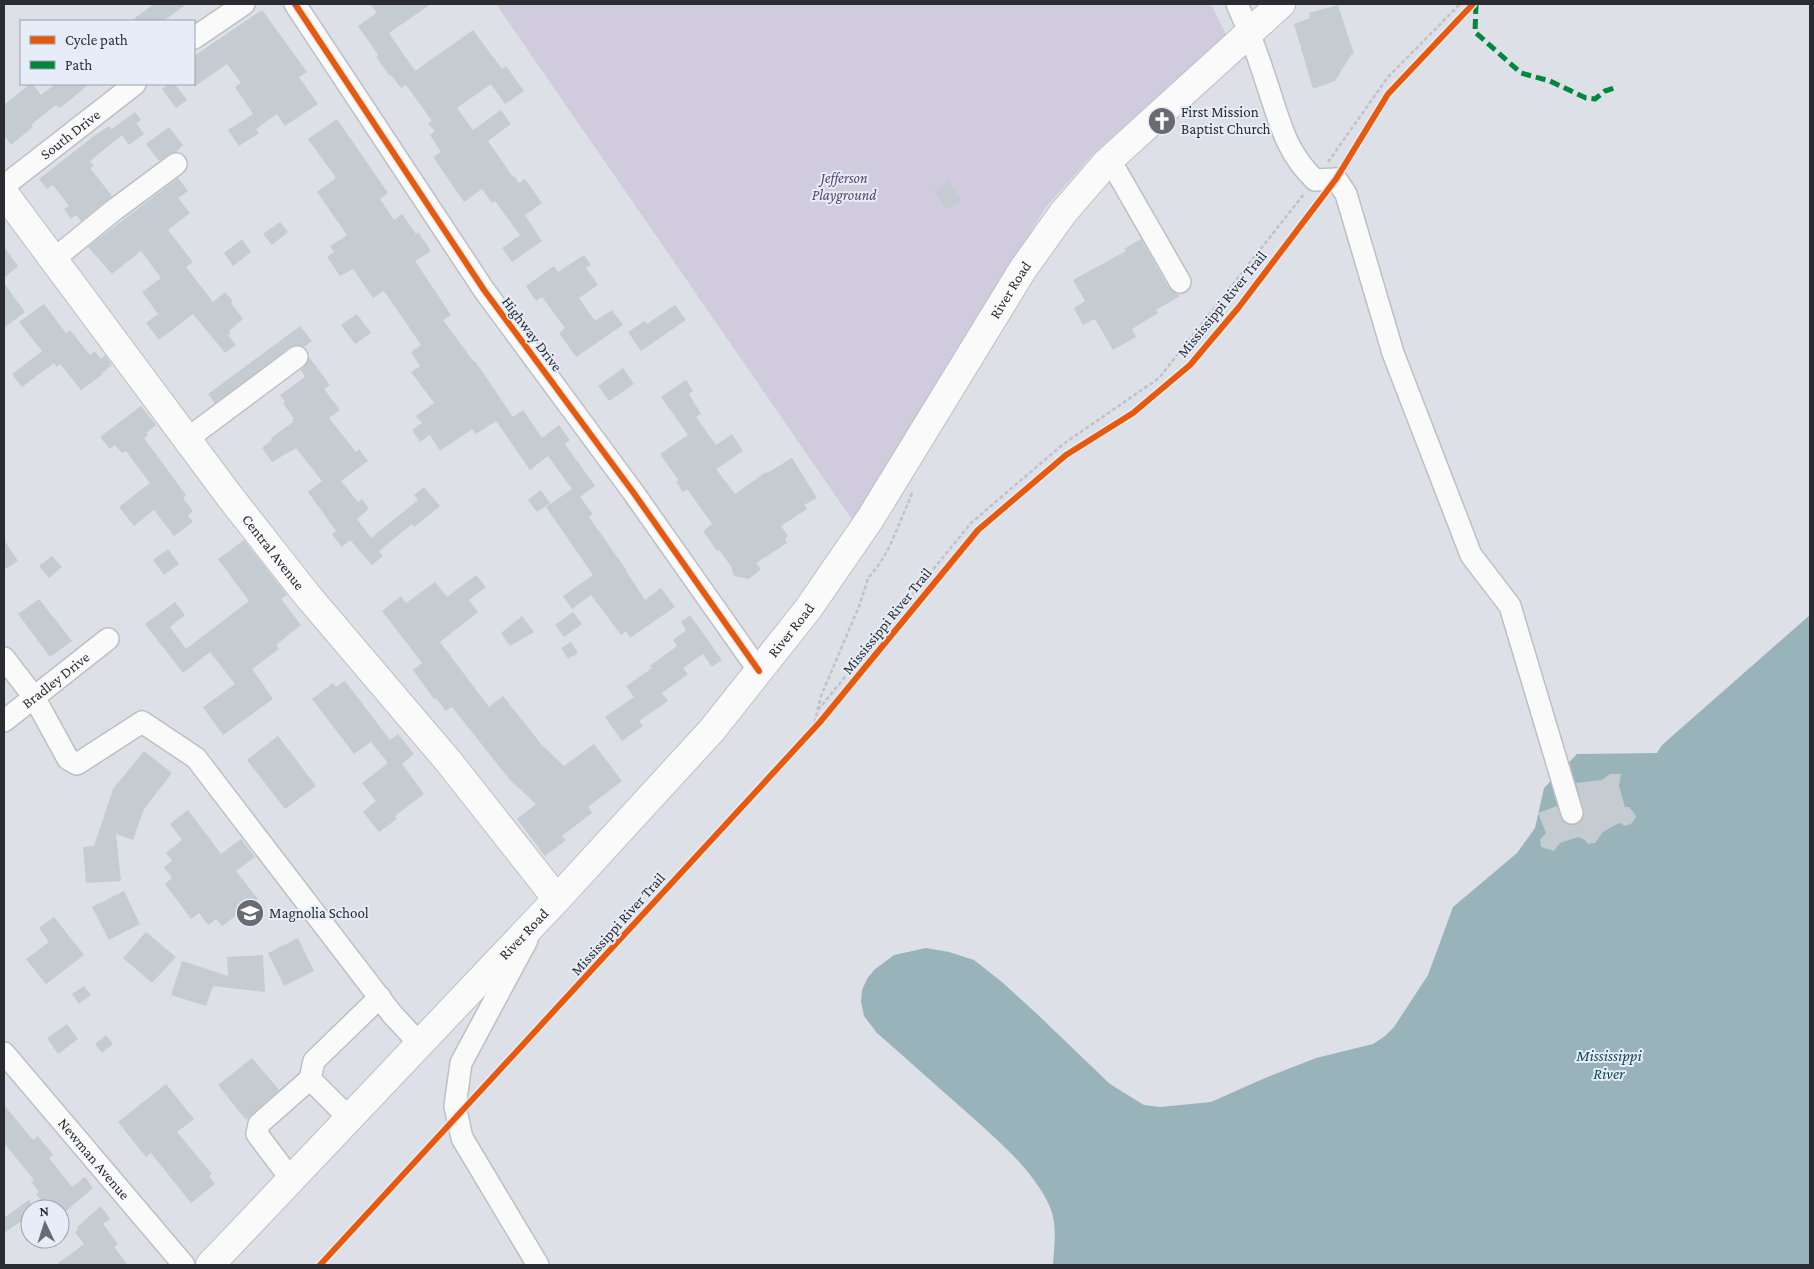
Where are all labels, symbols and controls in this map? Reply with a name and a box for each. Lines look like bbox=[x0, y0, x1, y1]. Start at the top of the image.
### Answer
legend bbox=[20, 20, 195, 85]
text: Cycle path bbox=[65, 32, 128, 49]
text: Path bbox=[65, 57, 92, 73]
place label: First Mission Baptist Church bbox=[1181, 104, 1271, 138]
street label: South Drive bbox=[37, 106, 104, 163]
church icon: First Mission Baptist Church bbox=[1147, 106, 1177, 136]
park label: Jefferson Playground bbox=[812, 170, 877, 204]
street label: Mississippi River Trail bbox=[1174, 248, 1271, 361]
street label: River Road bbox=[987, 258, 1034, 321]
street label: Highway Drive bbox=[498, 294, 565, 375]
street label: Central Avenue bbox=[239, 511, 308, 593]
street label: Mississippi River Trail bbox=[839, 565, 936, 678]
street label: River Road bbox=[765, 600, 817, 660]
street label: Bradley Drive bbox=[19, 649, 93, 712]
street label: Mississippi River Trail bbox=[568, 870, 669, 979]
school or university icon: Magnolia School bbox=[235, 898, 265, 928]
place label: Magnolia School bbox=[269, 905, 369, 922]
street label: River Road bbox=[496, 905, 552, 963]
water label: Mississippi River bbox=[1575, 1047, 1642, 1082]
street label: Newman Avenue bbox=[55, 1115, 133, 1203]
north arrow bbox=[20, 1199, 70, 1249]
text: N bbox=[39, 1203, 50, 1219]

